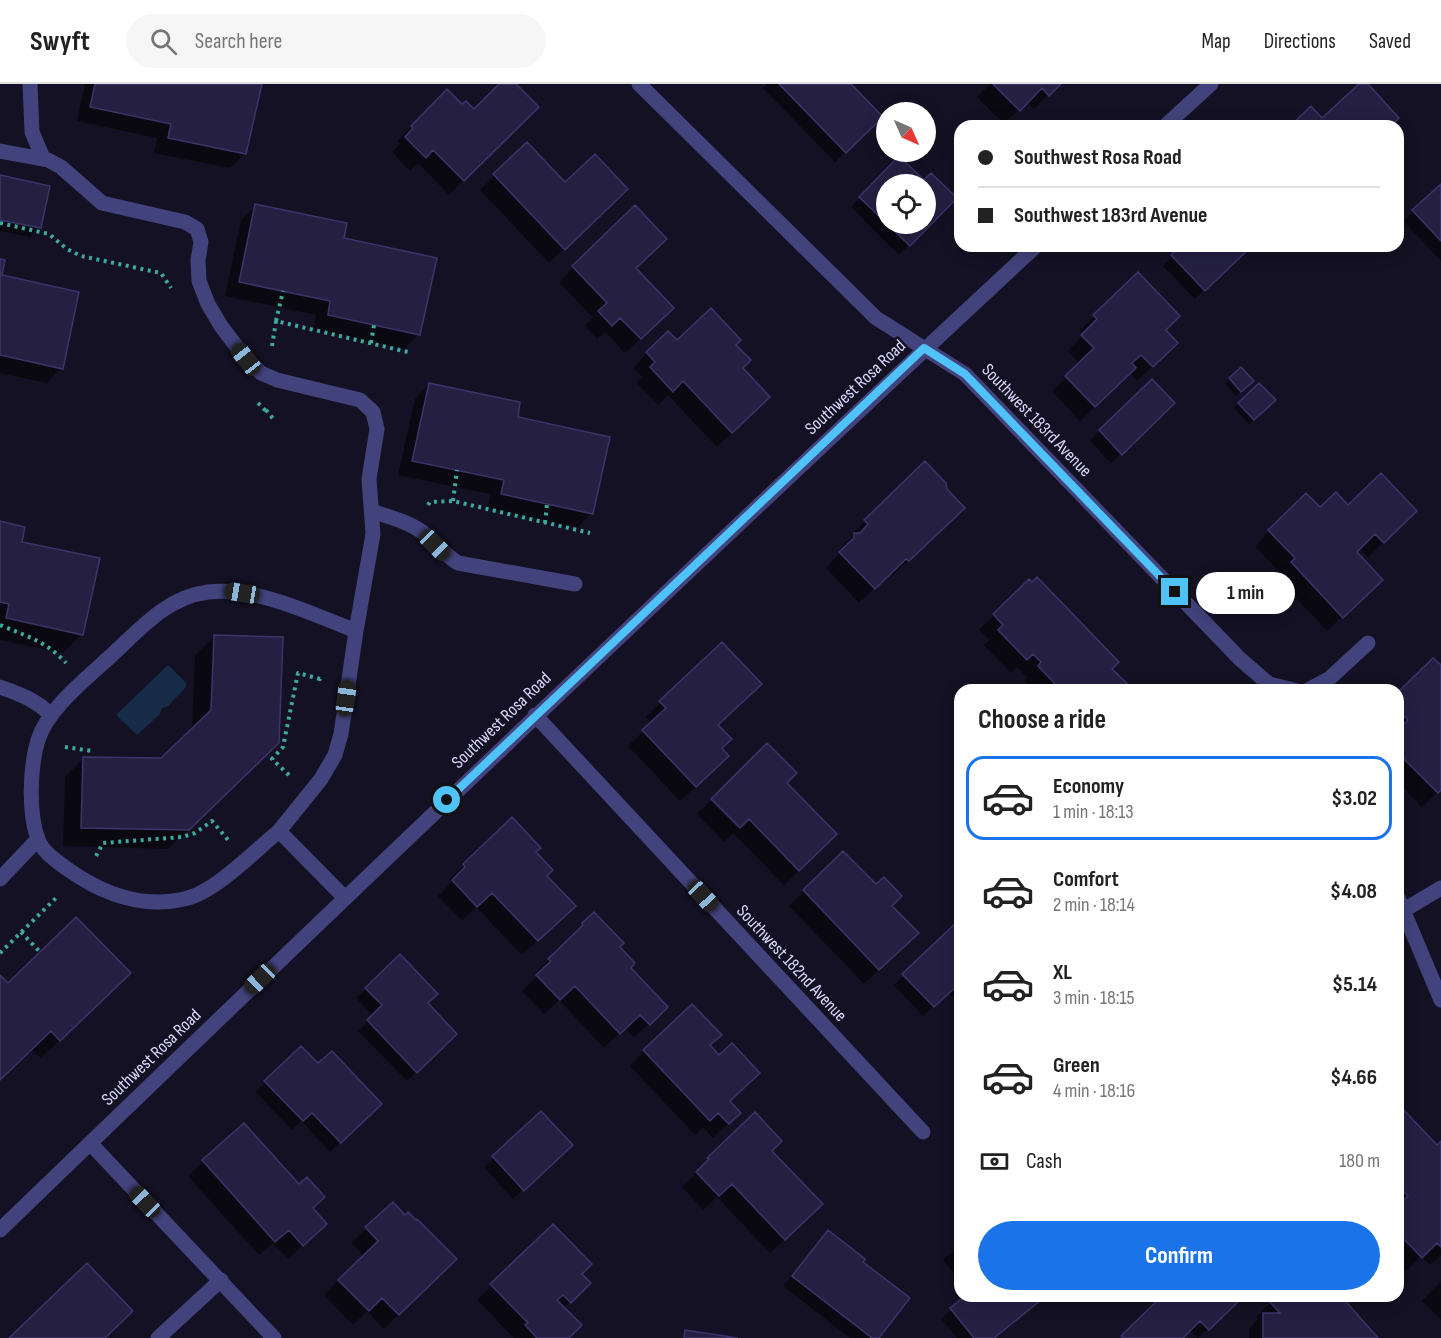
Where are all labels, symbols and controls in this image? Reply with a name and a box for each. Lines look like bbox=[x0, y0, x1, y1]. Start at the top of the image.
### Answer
search box bbox=[126, 14, 546, 68]
text: Swyft bbox=[30, 25, 90, 58]
icon: search bbox=[147, 25, 180, 58]
text: Search here bbox=[195, 28, 282, 55]
text: Map bbox=[1201, 29, 1231, 54]
text: Directions bbox=[1264, 29, 1336, 54]
text: Saved bbox=[1369, 29, 1411, 54]
north arrow bbox=[876, 102, 936, 162]
map controls bbox=[876, 102, 936, 234]
text: Southwest Rosa Road bbox=[1014, 144, 1182, 171]
button: locate bbox=[876, 174, 936, 234]
text: Southwest 183rd Avenue bbox=[1014, 202, 1208, 229]
street label: Southwest Rosa Road bbox=[801, 335, 910, 439]
car bbox=[228, 339, 264, 379]
street label: Southwest 183rd Avenue bbox=[977, 359, 1096, 481]
car bbox=[416, 526, 454, 564]
callout: 1 min bbox=[1196, 571, 1295, 613]
route end bbox=[1161, 578, 1188, 605]
car bbox=[223, 581, 261, 605]
text: 1 min bbox=[1227, 581, 1264, 605]
street label: Southwest Rosa Road bbox=[447, 668, 555, 773]
car bbox=[335, 679, 357, 717]
text: Choose a ride bbox=[978, 704, 1106, 736]
icon: car bbox=[981, 771, 1035, 825]
text: Economy bbox=[1053, 773, 1124, 800]
text: $3.02 bbox=[1331, 785, 1377, 812]
route start bbox=[433, 786, 460, 813]
text: 1 min · 18:13 bbox=[1053, 800, 1134, 824]
icon: car bbox=[981, 864, 1035, 918]
text: Comfort bbox=[1053, 866, 1119, 893]
car bbox=[684, 877, 722, 915]
text: $4.08 bbox=[1330, 878, 1377, 905]
text: 2 min · 18:14 bbox=[1053, 893, 1135, 917]
street label: Southwest 182nd Avenue bbox=[732, 901, 851, 1026]
icon: car bbox=[981, 957, 1035, 1011]
text: XL bbox=[1053, 959, 1072, 986]
car bbox=[241, 960, 279, 998]
text: $5.14 bbox=[1332, 971, 1377, 998]
text: 3 min · 18:15 bbox=[1053, 986, 1135, 1010]
street label: Southwest Rosa Road bbox=[97, 1005, 205, 1110]
icon: car bbox=[981, 1050, 1035, 1104]
text: Green bbox=[1053, 1052, 1100, 1079]
text: $4.66 bbox=[1330, 1064, 1377, 1091]
text: 4 min · 18:16 bbox=[1053, 1079, 1135, 1103]
icon: cash bbox=[978, 1145, 1011, 1178]
text: Cash bbox=[1026, 1148, 1062, 1175]
text: 180 m bbox=[1339, 1149, 1380, 1173]
car bbox=[126, 1183, 164, 1221]
button: Confirm bbox=[978, 1221, 1380, 1290]

